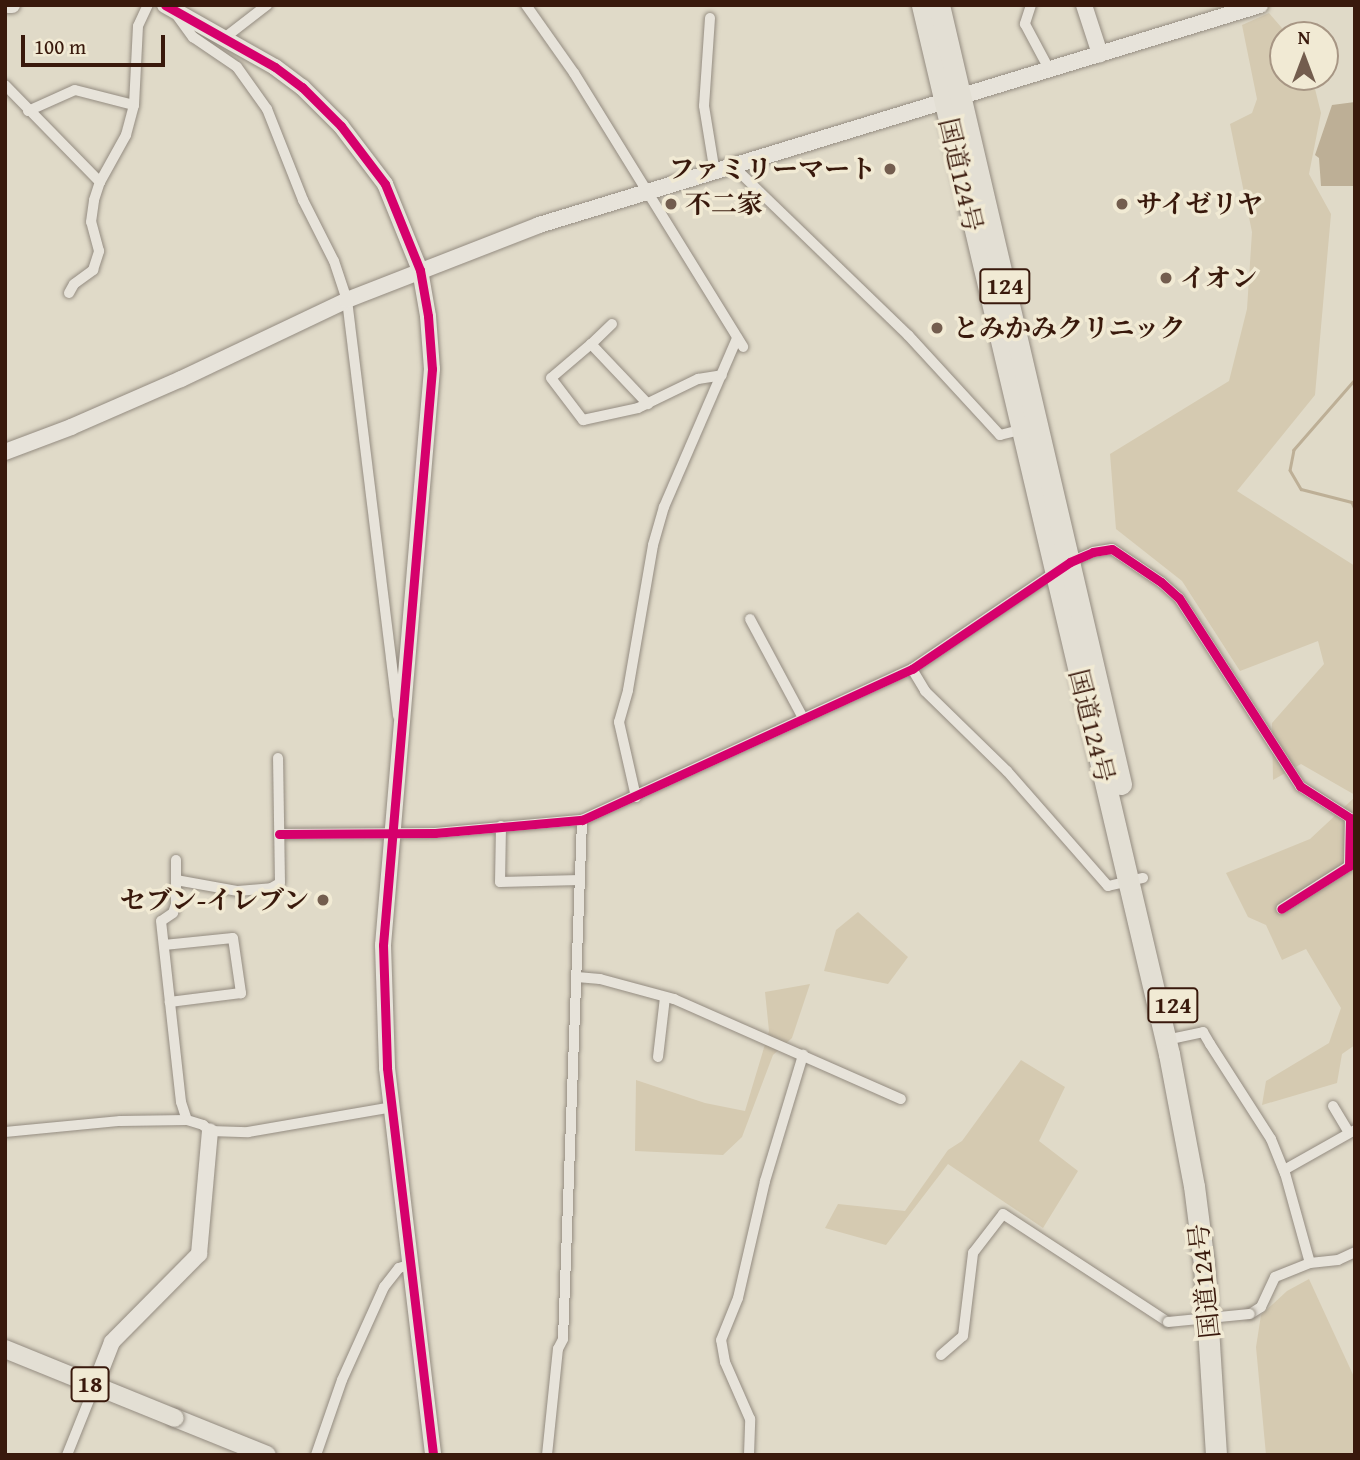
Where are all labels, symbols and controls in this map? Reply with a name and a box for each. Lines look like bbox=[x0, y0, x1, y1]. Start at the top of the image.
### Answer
scale bar bbox=[24, 21, 168, 65]
north arrow bbox=[1269, 21, 1339, 91]
text: N bbox=[1298, 23, 1310, 51]
text: 100 m bbox=[34, 31, 86, 62]
street label: 国道124号 bbox=[933, 115, 989, 235]
place label: ファミリーマート bbox=[668, 153, 876, 185]
marker: ファミリーマート bbox=[882, 161, 898, 177]
place label: 不二家 bbox=[685, 188, 763, 220]
place label: サイゼリヤ bbox=[1136, 188, 1266, 220]
marker: 不二家 bbox=[663, 196, 679, 212]
marker: サイゼリヤ bbox=[1114, 196, 1130, 212]
place label: イオン bbox=[1180, 262, 1258, 294]
road number: 124 bbox=[979, 265, 1031, 306]
marker: イオン bbox=[1158, 270, 1174, 286]
place label: とみかみクリニック bbox=[953, 312, 1187, 344]
marker: とみかみクリニック bbox=[927, 318, 947, 338]
street label: 国道124号 bbox=[1063, 666, 1121, 786]
place label: セブン-イレブン bbox=[118, 884, 309, 916]
marker: セブン-イレブン bbox=[315, 892, 331, 908]
road number: 124 bbox=[1147, 985, 1199, 1026]
street label: 国道124号 bbox=[1182, 1222, 1226, 1340]
road number: 18 bbox=[69, 1364, 111, 1404]

